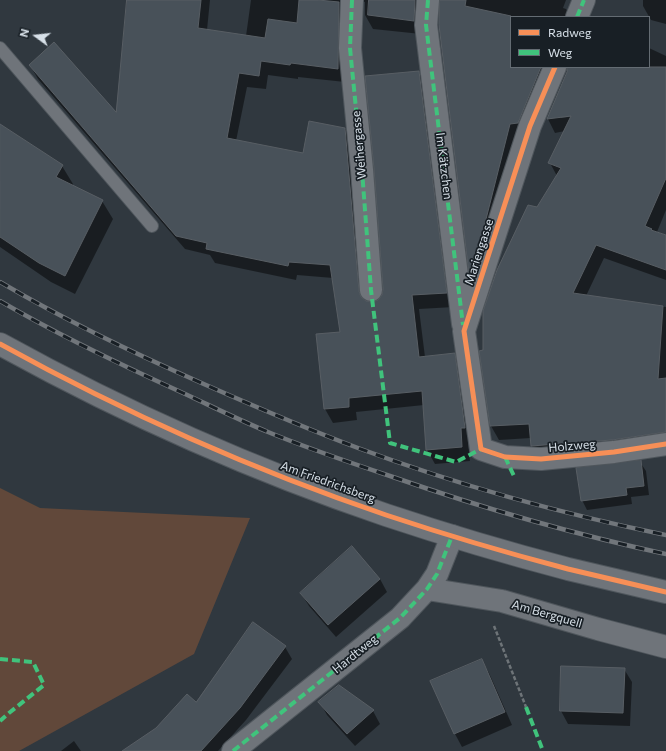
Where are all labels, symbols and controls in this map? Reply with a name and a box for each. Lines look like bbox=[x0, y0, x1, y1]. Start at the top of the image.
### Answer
north arrow bbox=[16, 16, 56, 56]
legend bbox=[510, 16, 650, 68]
text: Radweg bbox=[548, 25, 591, 39]
text: N bbox=[17, 27, 31, 38]
text: Weg bbox=[548, 45, 572, 59]
street label: Weihergasse bbox=[349, 110, 369, 180]
street label: Im Kätzchen bbox=[433, 132, 455, 200]
street label: Mariengasse bbox=[462, 217, 496, 287]
street label: Holzweg bbox=[548, 437, 596, 455]
street label: Am Friedrichsberg bbox=[279, 458, 377, 506]
street label: Am Bergquell bbox=[510, 597, 584, 631]
street label: Hardtweg bbox=[330, 631, 380, 677]

